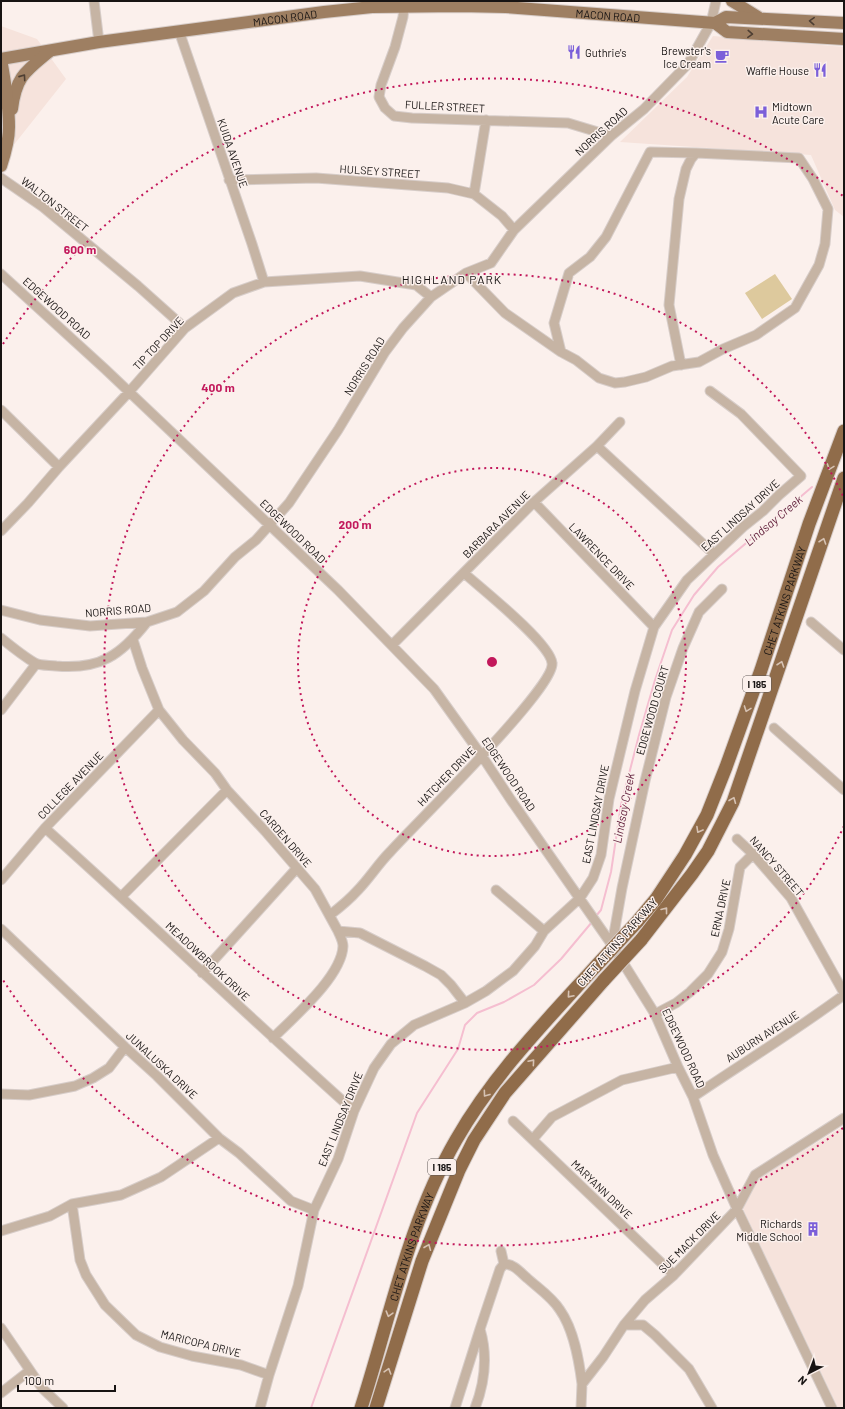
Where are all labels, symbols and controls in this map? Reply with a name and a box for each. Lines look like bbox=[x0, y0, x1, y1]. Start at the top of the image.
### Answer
street label: MACON ROAD bbox=[252, 6, 318, 28]
street label: MACON ROAD bbox=[575, 6, 641, 24]
one-way arrow bbox=[809, 17, 815, 25]
one-way arrow bbox=[747, 29, 753, 38]
restaurant icon: Guthrie's bbox=[566, 44, 582, 60]
place label: Brewster's Ice Cream bbox=[661, 44, 711, 70]
place label: Guthrie's bbox=[585, 46, 627, 59]
cafe icon: Brewster's Ice Cream bbox=[714, 48, 730, 64]
restaurant icon: Waffle House bbox=[812, 62, 828, 78]
place label: Waffle House bbox=[746, 64, 809, 77]
one-way arrow bbox=[18, 75, 25, 82]
street label: FULLER STREET bbox=[405, 97, 485, 115]
place label: Midtown Acute Care bbox=[772, 100, 824, 126]
street label: NORRIS ROAD bbox=[572, 104, 630, 158]
hospital icon: Midtown Acute Care bbox=[753, 104, 769, 120]
street label: KUIDA AVENUE bbox=[215, 117, 251, 190]
street label: HULSEY STREET bbox=[339, 162, 421, 180]
street label: WALTON STREET bbox=[19, 174, 91, 234]
text: 600 m bbox=[64, 242, 96, 256]
district label: HIGHLAND PARK bbox=[402, 272, 502, 286]
street label: EDGEWOOD ROAD bbox=[21, 274, 93, 342]
street label: TIP TOP DRIVE bbox=[130, 313, 186, 372]
street label: NORRIS ROAD bbox=[341, 334, 387, 398]
text: 400 m bbox=[201, 380, 235, 394]
one-way arrow bbox=[827, 463, 835, 470]
street label: EAST LINDSAY DRIVE bbox=[698, 476, 782, 554]
street label: BARBARA AVENUE bbox=[460, 487, 533, 560]
water label: Lindsay Creek bbox=[741, 492, 805, 548]
street label: EDGEWOOD ROAD bbox=[258, 496, 329, 566]
text: 200 m bbox=[339, 517, 371, 531]
street label: LAWRENCE DRIVE bbox=[567, 520, 638, 592]
one-way arrow bbox=[818, 537, 827, 544]
street label: CHET ATKINS PARKWAY bbox=[760, 544, 808, 657]
street label: NORRIS ROAD bbox=[84, 601, 152, 619]
centre of rings bbox=[485, 655, 499, 669]
one-way arrow bbox=[776, 660, 785, 667]
street label: EDGEWOOD COURT bbox=[633, 664, 671, 756]
road number: I 185 bbox=[743, 676, 771, 692]
one-way arrow bbox=[744, 706, 752, 713]
street label: EDGEWOOD ROAD bbox=[480, 735, 539, 813]
street label: HATCHER DRIVE bbox=[414, 743, 478, 808]
street label: COLLEGE AVENUE bbox=[35, 748, 106, 821]
street label: EAST LINDSAY DRIVE bbox=[579, 763, 611, 865]
water label: Lindsay Creek bbox=[609, 772, 637, 844]
one-way arrow bbox=[728, 796, 736, 804]
street label: CARDEN DRIVE bbox=[257, 806, 315, 870]
one-way arrow bbox=[696, 825, 703, 833]
street label: NANCY STREET bbox=[747, 833, 807, 899]
street label: ERNA DRIVE bbox=[708, 877, 733, 938]
street label: CHET ATKINS PARKWAY bbox=[574, 895, 660, 989]
one-way arrow bbox=[660, 907, 667, 914]
street label: MEADOWBROOK DRIVE bbox=[163, 919, 253, 1003]
one-way arrow bbox=[567, 990, 574, 997]
street label: EDGEWOOD ROAD bbox=[660, 1006, 708, 1090]
street label: AUBURN AVENUE bbox=[723, 1007, 801, 1064]
street label: JUNALUSKA DRIVE bbox=[124, 1029, 201, 1102]
one-way arrow bbox=[528, 1060, 535, 1067]
street label: EAST LINDSAY DRIVE bbox=[315, 1069, 365, 1168]
one-way arrow bbox=[483, 1090, 491, 1097]
street label: MARYANN DRIVE bbox=[569, 1157, 635, 1222]
road number: I 185 bbox=[428, 1159, 456, 1175]
street label: CHET ATKINS PARKWAY bbox=[386, 1190, 436, 1302]
street label: SUE MACK DRIVE bbox=[655, 1208, 723, 1276]
place label: Richards Middle School bbox=[736, 1217, 802, 1243]
building icon: Richards Middle School bbox=[805, 1221, 821, 1237]
one-way arrow bbox=[423, 1244, 431, 1251]
one-way arrow bbox=[385, 1310, 394, 1317]
street label: MARICOPA DRIVE bbox=[160, 1327, 243, 1359]
north arrow bbox=[789, 1353, 829, 1393]
scale bar bbox=[18, 1367, 115, 1393]
one-way arrow bbox=[383, 1367, 392, 1374]
text: 100 m bbox=[24, 1373, 54, 1387]
text: N bbox=[795, 1374, 809, 1388]

